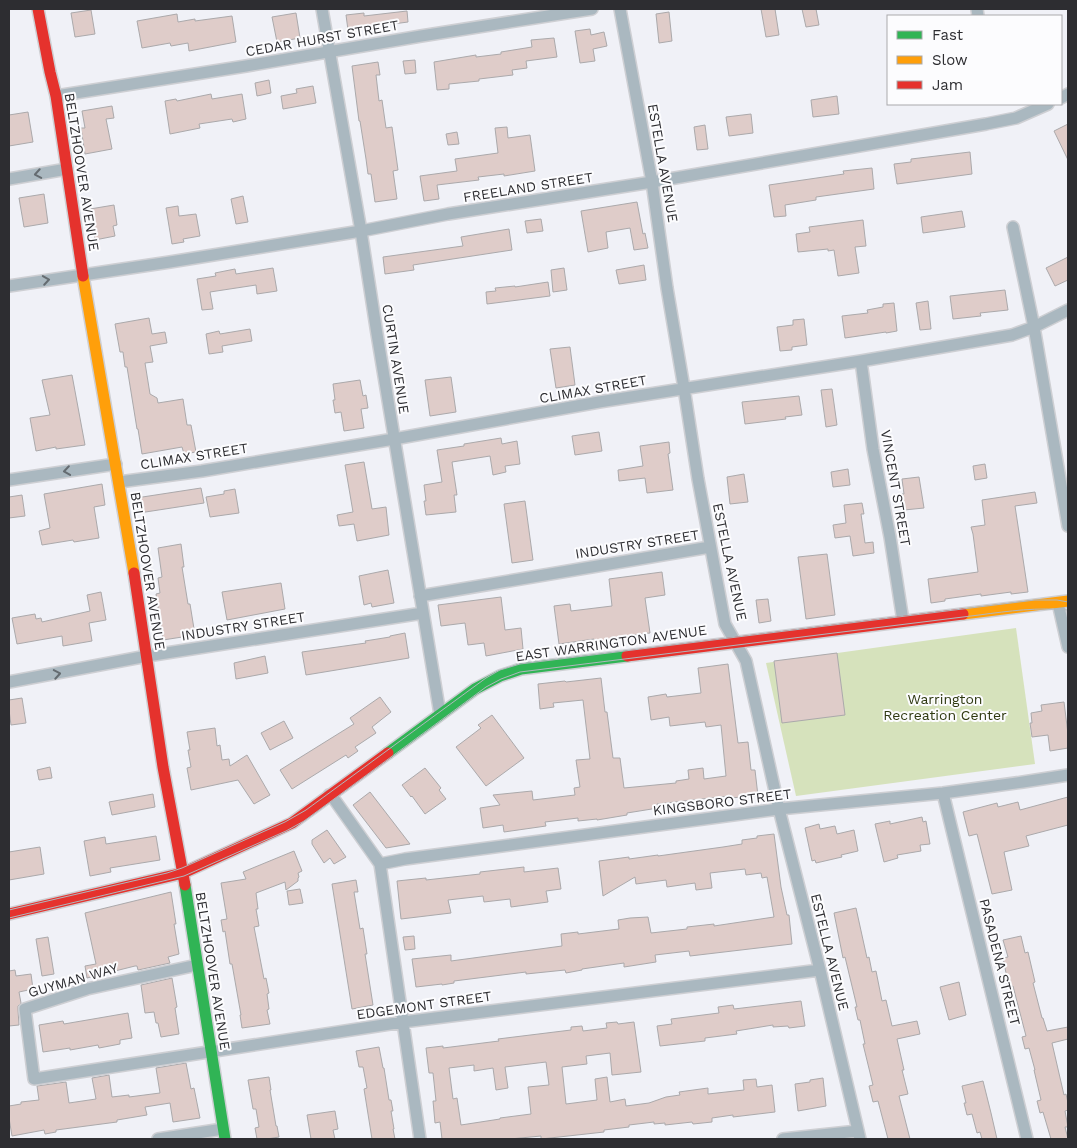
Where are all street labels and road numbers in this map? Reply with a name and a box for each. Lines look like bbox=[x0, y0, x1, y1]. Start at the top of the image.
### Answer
street label: CEDAR HURST STREET bbox=[244, 17, 400, 59]
street label: BELTZHOOVER AVENUE bbox=[62, 92, 102, 252]
street label: ESTELLA AVENUE bbox=[645, 102, 681, 224]
street label: FREELAND STREET bbox=[462, 169, 595, 205]
street label: CURTIN AVENUE bbox=[379, 303, 413, 415]
street label: CLIMAX STREET bbox=[538, 372, 648, 406]
street label: VINCENT STREET bbox=[878, 429, 914, 548]
street label: CLIMAX STREET bbox=[139, 440, 249, 472]
street label: BELTZHOOVER AVENUE bbox=[128, 491, 168, 651]
street label: ESTELLA AVENUE bbox=[710, 502, 750, 622]
street label: INDUSTRY STREET bbox=[574, 526, 701, 562]
street label: INDUSTRY STREET bbox=[180, 608, 307, 644]
street label: EAST WARRINGTON AVENUE bbox=[514, 622, 708, 664]
street label: KINGSBORO STREET bbox=[652, 785, 793, 818]
street label: BELTZHOOVER AVENUE bbox=[193, 891, 233, 1051]
street label: ESTELLA AVENUE bbox=[808, 892, 852, 1012]
street label: PASADENA STREET bbox=[976, 897, 1024, 1028]
street label: GUYMAN WAY bbox=[26, 960, 120, 1000]
street label: EDGEMONT STREET bbox=[355, 988, 493, 1022]

